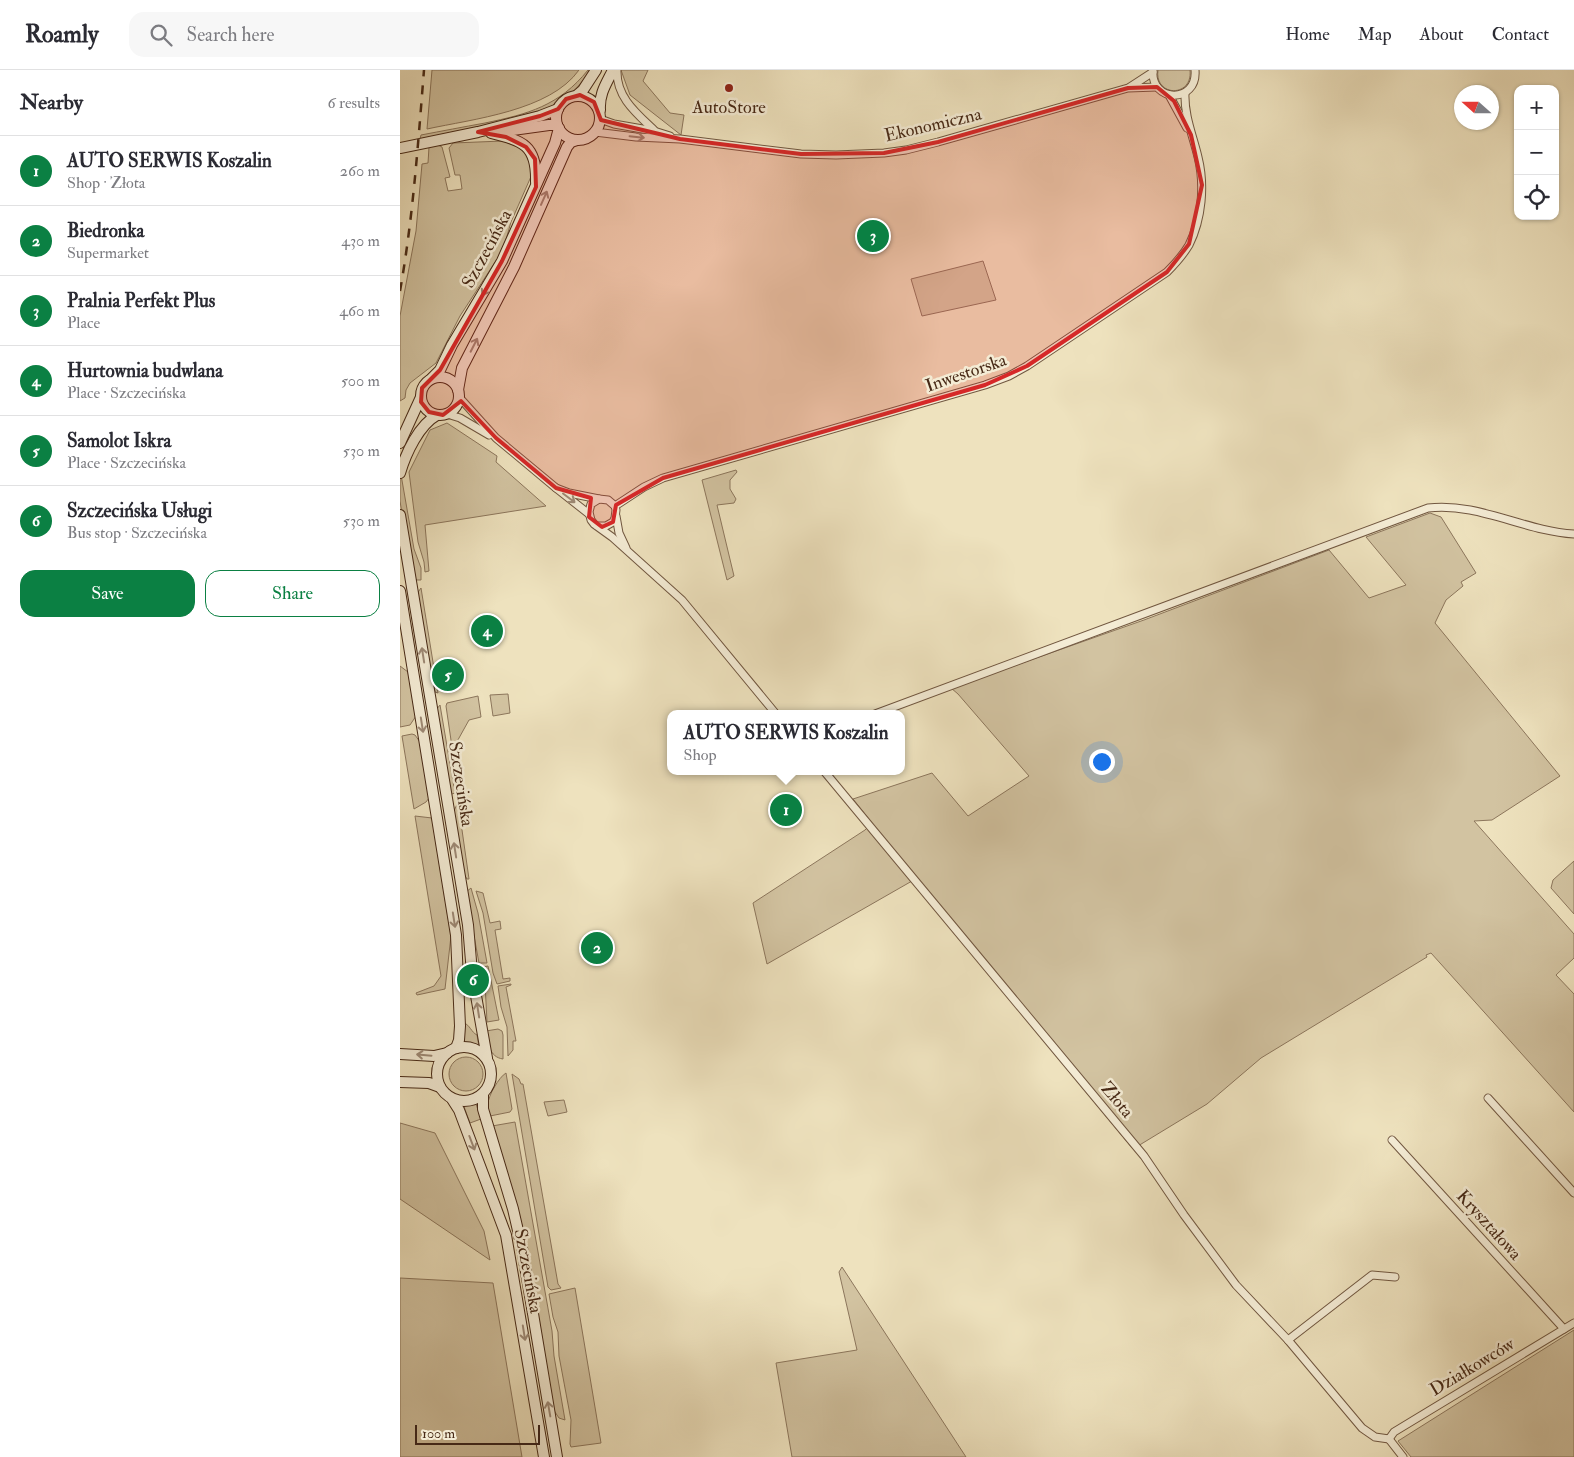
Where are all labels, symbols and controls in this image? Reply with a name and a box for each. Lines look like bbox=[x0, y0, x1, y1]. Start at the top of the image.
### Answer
search box bbox=[129, 12, 479, 57]
text: Roamly bbox=[25, 19, 99, 50]
icon: search bbox=[147, 21, 175, 49]
text: Search here bbox=[187, 23, 274, 47]
text: Home bbox=[1285, 23, 1330, 46]
text: Map bbox=[1358, 23, 1392, 46]
text: About bbox=[1420, 23, 1464, 46]
text: Contact bbox=[1492, 23, 1549, 46]
marker: AutoStore bbox=[723, 82, 735, 94]
north arrow bbox=[1454, 85, 1499, 130]
map controls bbox=[1514, 85, 1559, 220]
button: + bbox=[1514, 85, 1559, 130]
text: Nearby bbox=[20, 89, 83, 116]
text: 6 results bbox=[328, 93, 380, 113]
place label: AutoStore bbox=[691, 96, 766, 119]
street label: Ekonomiczna bbox=[882, 103, 984, 147]
button: − bbox=[1514, 130, 1559, 175]
one-way arrow bbox=[629, 132, 645, 142]
text: AUTO SERWIS Koszalin bbox=[67, 149, 272, 173]
text: 1 bbox=[33, 161, 39, 181]
text: 260 m bbox=[340, 161, 380, 181]
text: Shop · Złota bbox=[67, 173, 145, 193]
button: locate bbox=[1514, 175, 1559, 220]
one-way arrow bbox=[540, 191, 550, 206]
street label: Szczecińska bbox=[457, 205, 518, 292]
pin: 3 bbox=[857, 217, 889, 255]
text: Biedronka bbox=[67, 219, 144, 243]
text: 2 bbox=[32, 231, 40, 251]
text: 430 m bbox=[341, 231, 380, 251]
text: Supermarket bbox=[67, 243, 149, 263]
one-way arrow bbox=[480, 281, 490, 295]
text: Pralnia Perfekt Plus bbox=[67, 289, 215, 313]
text: 3 bbox=[33, 301, 39, 321]
text: 460 m bbox=[339, 301, 380, 321]
text: Place bbox=[67, 313, 100, 333]
one-way arrow bbox=[469, 338, 479, 352]
street label: Inwestorska bbox=[922, 348, 1010, 398]
text: Hurtownia budwlana bbox=[67, 359, 223, 383]
text: 4 bbox=[32, 371, 40, 391]
text: 500 m bbox=[341, 371, 380, 391]
text: Place · Szczecińska bbox=[67, 383, 186, 403]
text: Samolot Iskra bbox=[67, 429, 171, 453]
text: 5 bbox=[32, 441, 40, 461]
text: 530 m bbox=[343, 441, 380, 461]
text: Place · Szczecińska bbox=[67, 453, 186, 473]
one-way arrow bbox=[562, 492, 575, 503]
text: Szczecińska Usługi bbox=[67, 499, 212, 523]
text: 6 bbox=[32, 511, 40, 531]
text: 530 m bbox=[343, 511, 380, 531]
text: Bus stop · Szczecińska bbox=[67, 523, 207, 543]
button: Save bbox=[20, 570, 195, 617]
button: Share bbox=[205, 570, 380, 617]
pin: 4 bbox=[471, 612, 503, 650]
one-way arrow bbox=[418, 647, 428, 663]
pin: 5 bbox=[432, 656, 464, 694]
popup bbox=[667, 710, 905, 775]
one-way arrow bbox=[418, 717, 428, 733]
text: AUTO SERWIS Koszalin bbox=[684, 721, 888, 745]
street label: Szczecińska bbox=[443, 740, 479, 829]
text: Shop bbox=[684, 745, 717, 765]
your location bbox=[1089, 749, 1115, 775]
pin: 1 bbox=[770, 791, 802, 829]
one-way arrow bbox=[450, 842, 460, 858]
one-way arrow bbox=[449, 912, 459, 928]
pin: 2 bbox=[581, 929, 613, 967]
pin: 6 bbox=[457, 961, 489, 999]
one-way arrow bbox=[473, 1003, 483, 1019]
one-way arrow bbox=[416, 1050, 432, 1060]
street label: Złota bbox=[1095, 1077, 1139, 1123]
one-way arrow bbox=[468, 1135, 477, 1151]
street label: Kryształowa bbox=[1451, 1185, 1527, 1265]
street label: Szczecińska bbox=[509, 1227, 548, 1316]
one-way arrow bbox=[519, 1325, 529, 1341]
street label: Działkowców bbox=[1425, 1332, 1519, 1401]
one-way arrow bbox=[543, 1401, 553, 1417]
scale bar bbox=[415, 1422, 540, 1445]
text: 100 m bbox=[422, 1425, 455, 1442]

